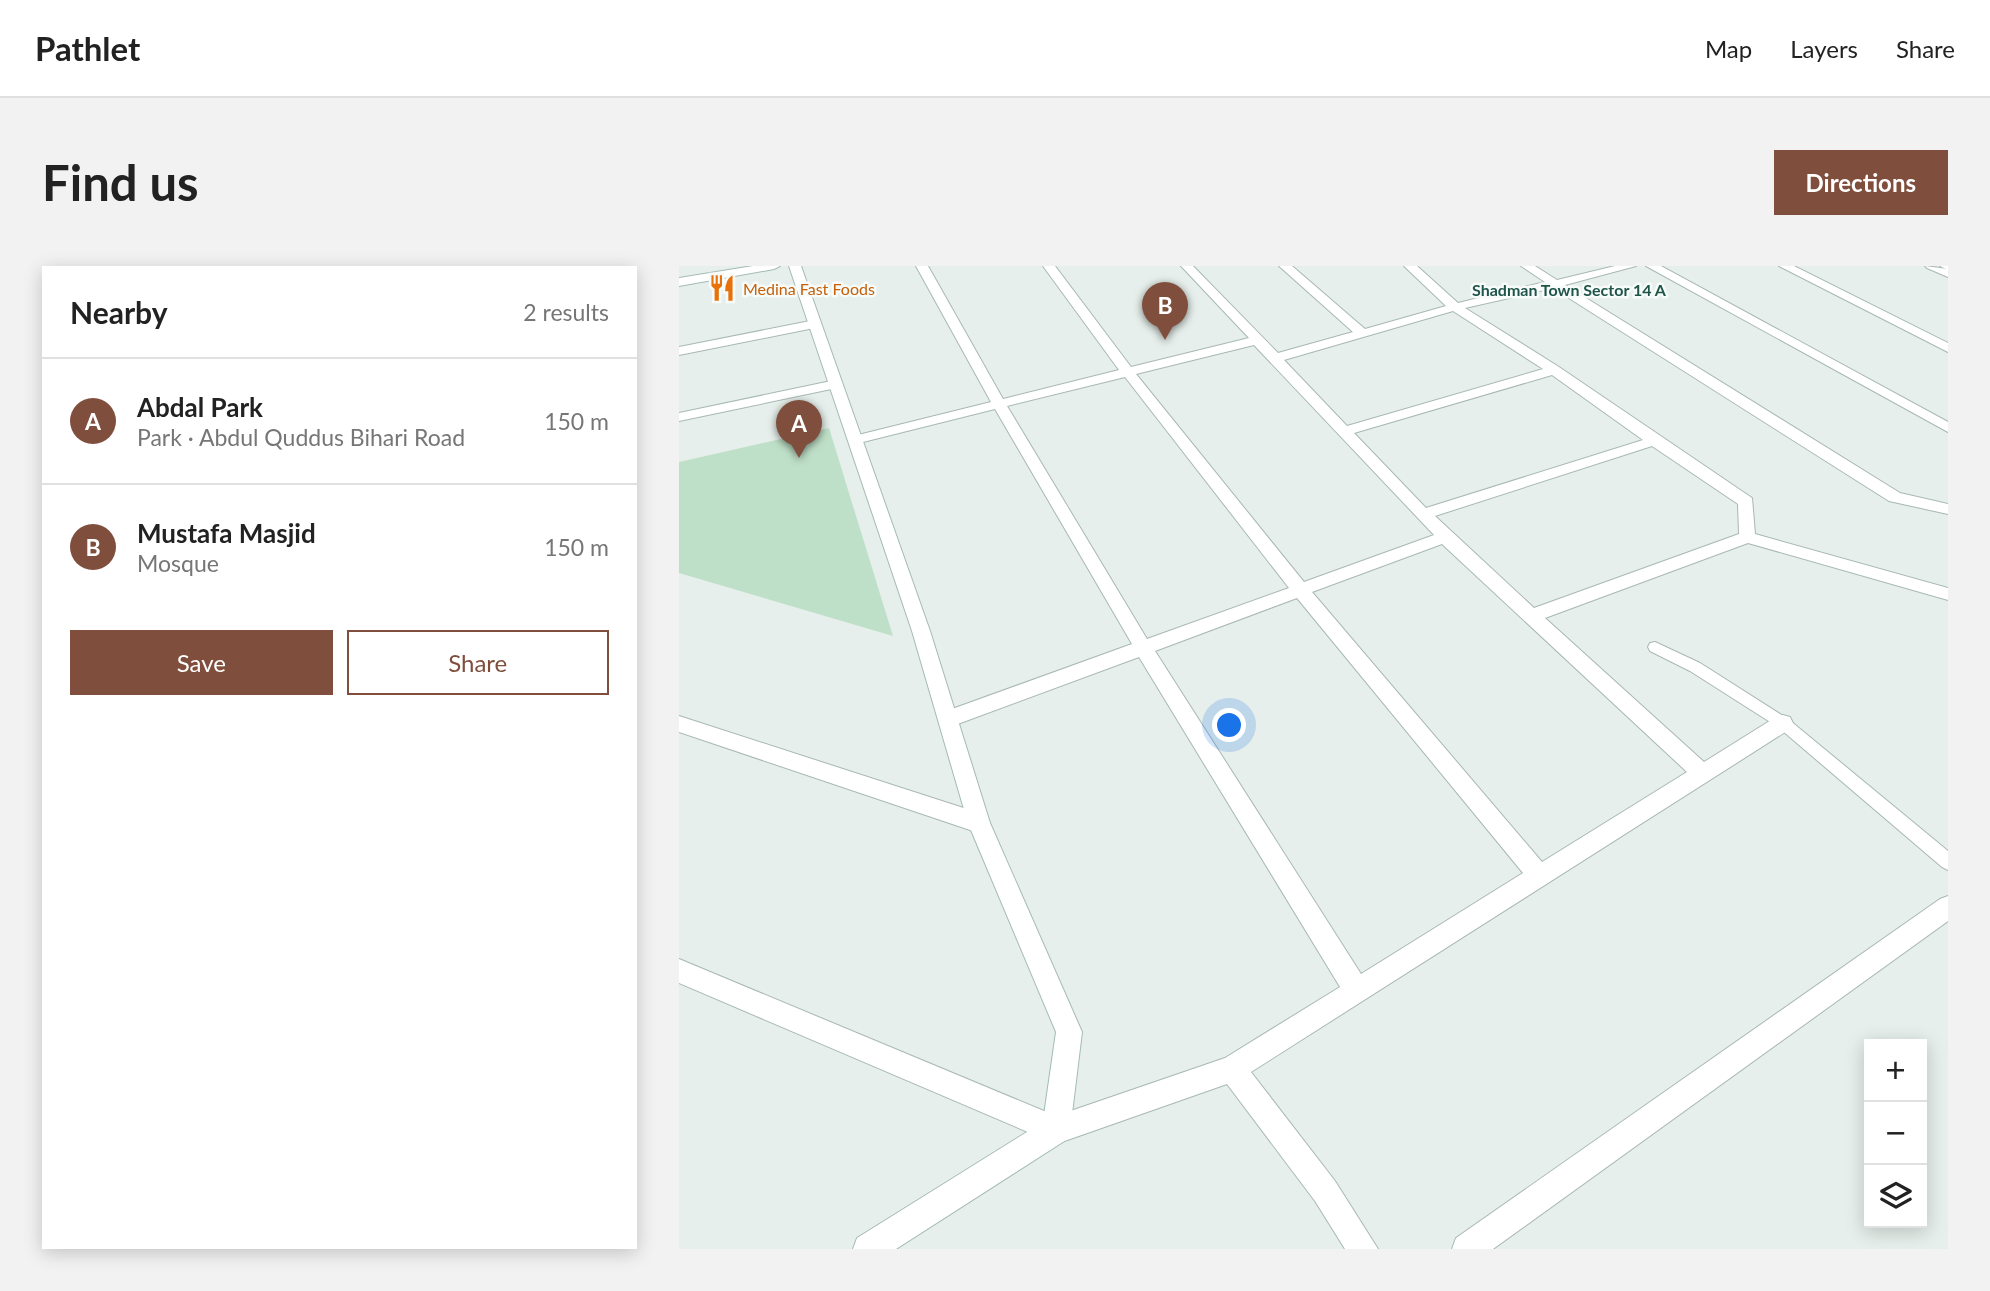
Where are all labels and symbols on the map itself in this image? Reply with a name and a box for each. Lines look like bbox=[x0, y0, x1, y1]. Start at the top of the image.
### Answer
restaurant icon: Medina Fast Foods bbox=[707, 273, 737, 303]
place label: Medina Fast Foods bbox=[743, 279, 875, 298]
district label: Shadman Town Sector 14 A bbox=[1472, 280, 1667, 299]
pin: B bbox=[1142, 282, 1188, 340]
pin: A bbox=[776, 400, 822, 458]
your location bbox=[1212, 708, 1246, 742]

